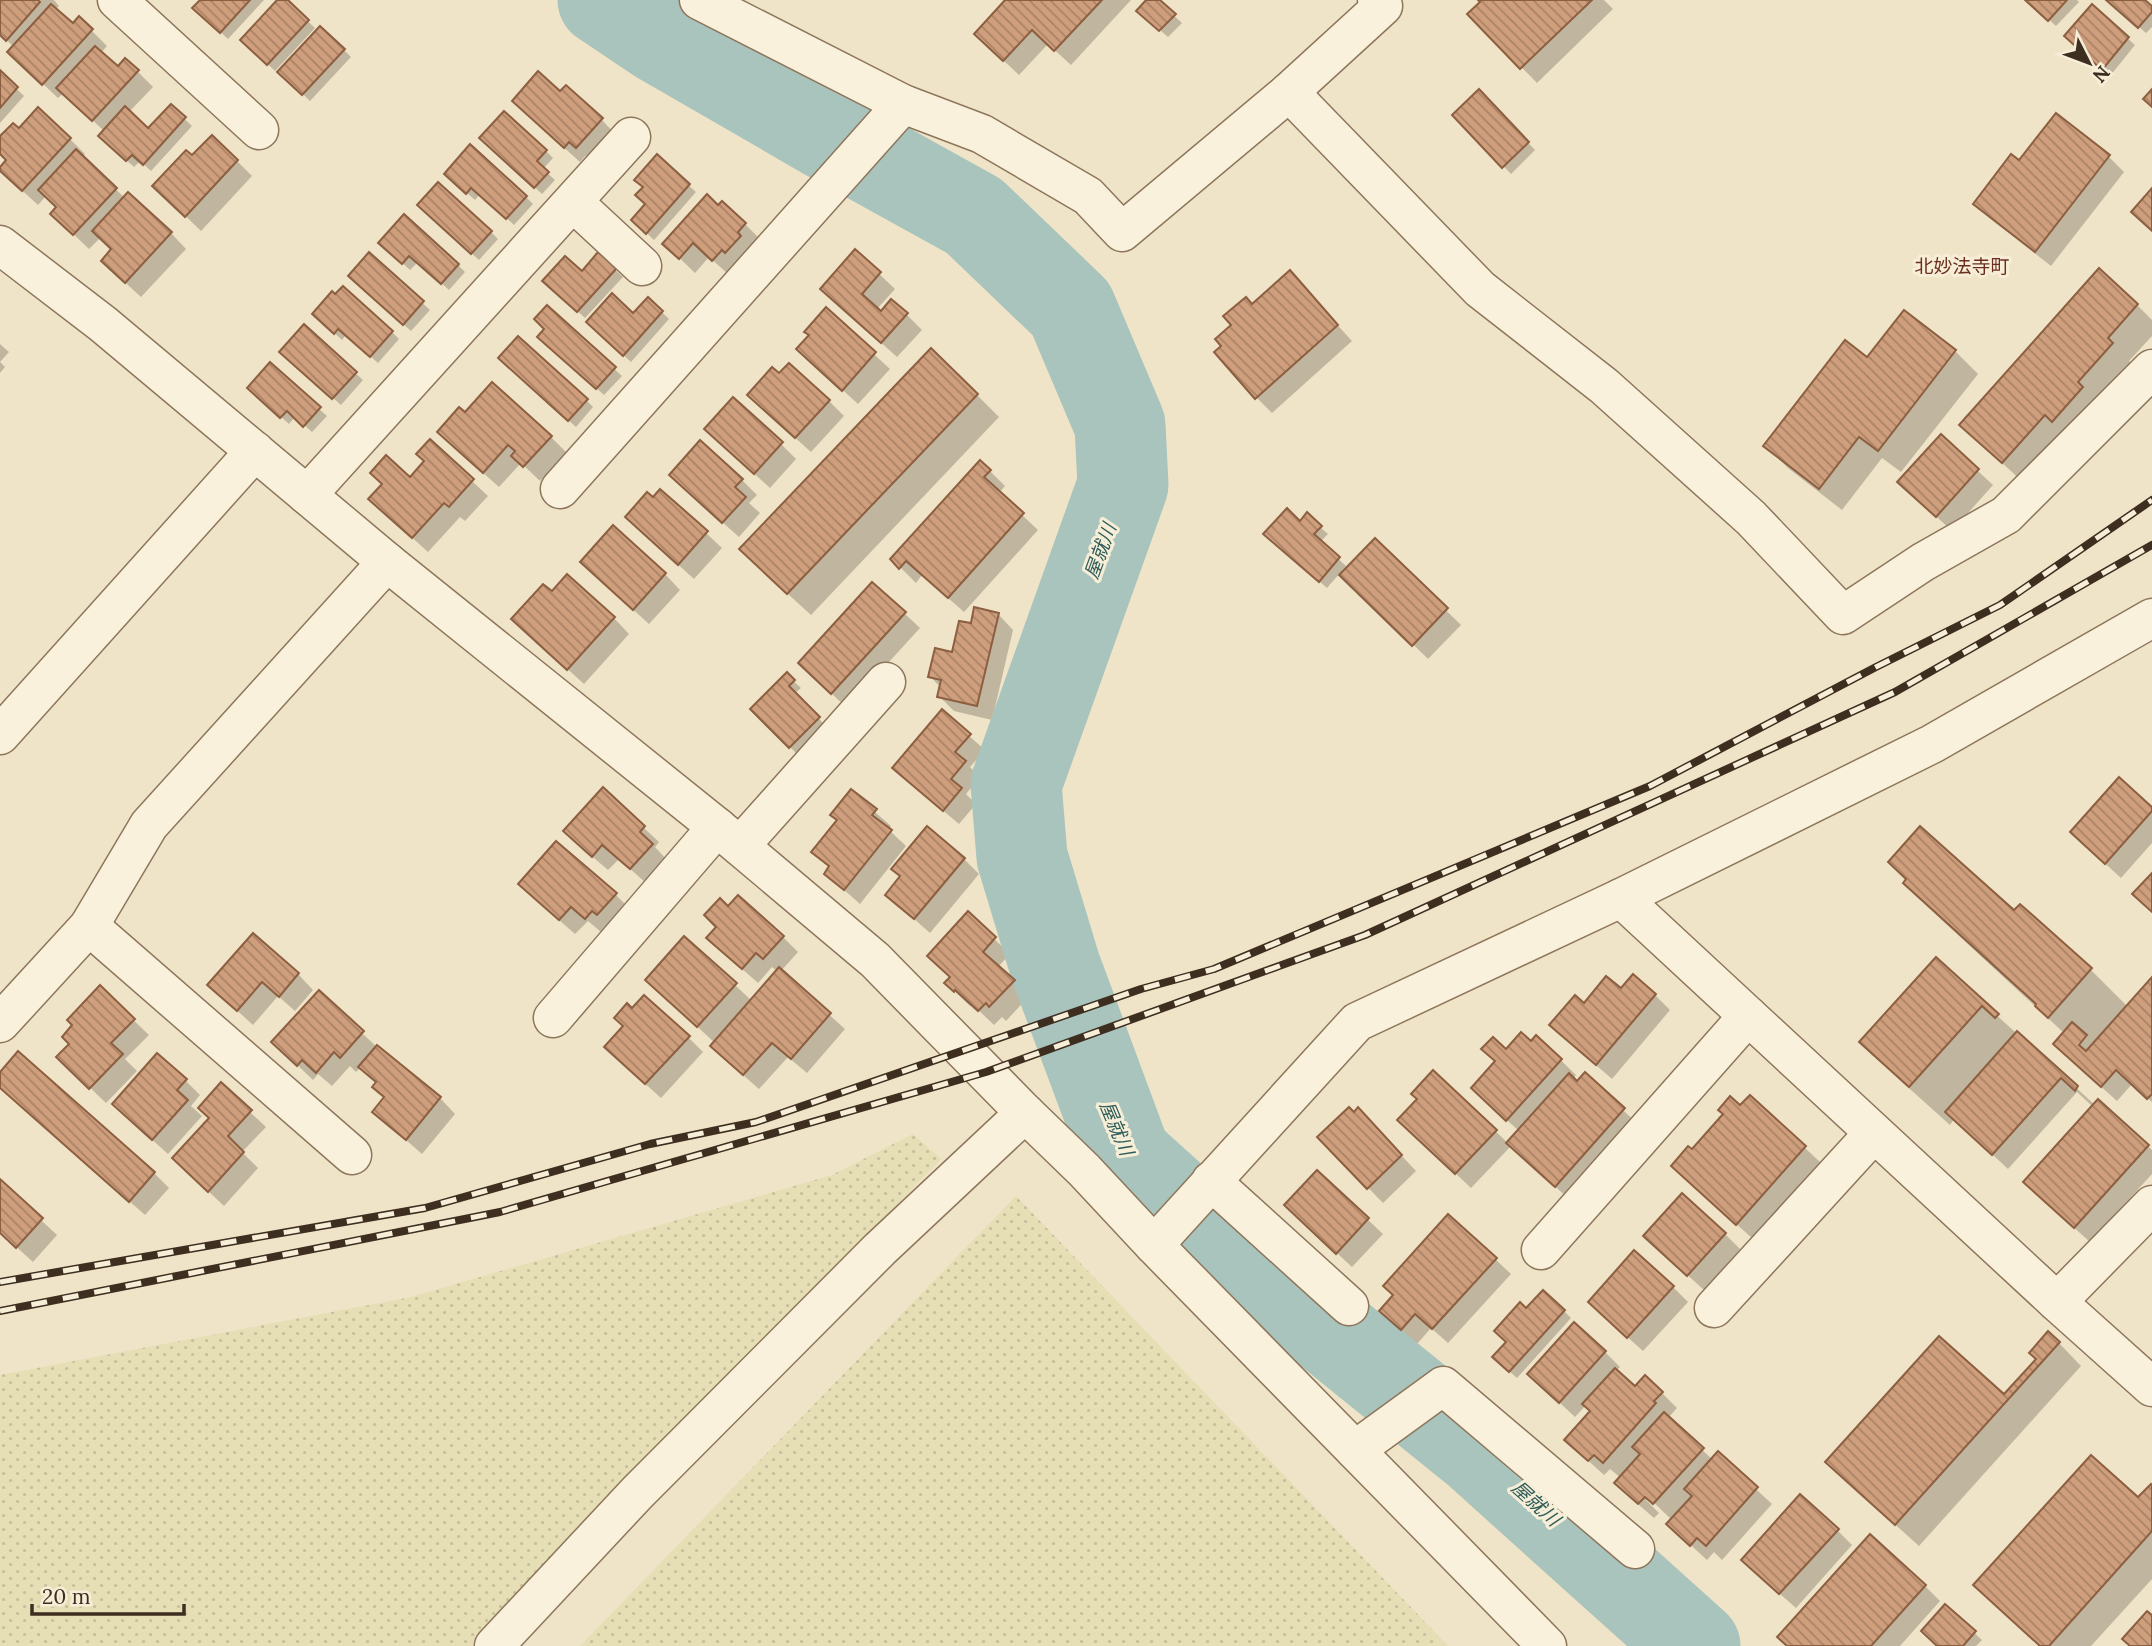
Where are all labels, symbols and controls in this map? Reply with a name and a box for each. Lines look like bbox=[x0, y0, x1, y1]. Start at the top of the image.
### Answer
north arrow bbox=[2054, 28, 2124, 98]
text: N bbox=[2088, 61, 2115, 88]
district label: 北妙法寺町 bbox=[1914, 254, 2010, 278]
water label: 屋就川 bbox=[1079, 518, 1122, 582]
water label: 屋就川 bbox=[1095, 1097, 1140, 1161]
water label: 屋就川 bbox=[1507, 1475, 1567, 1532]
scale bar bbox=[32, 1572, 184, 1616]
text: 20 m bbox=[42, 1583, 91, 1610]

